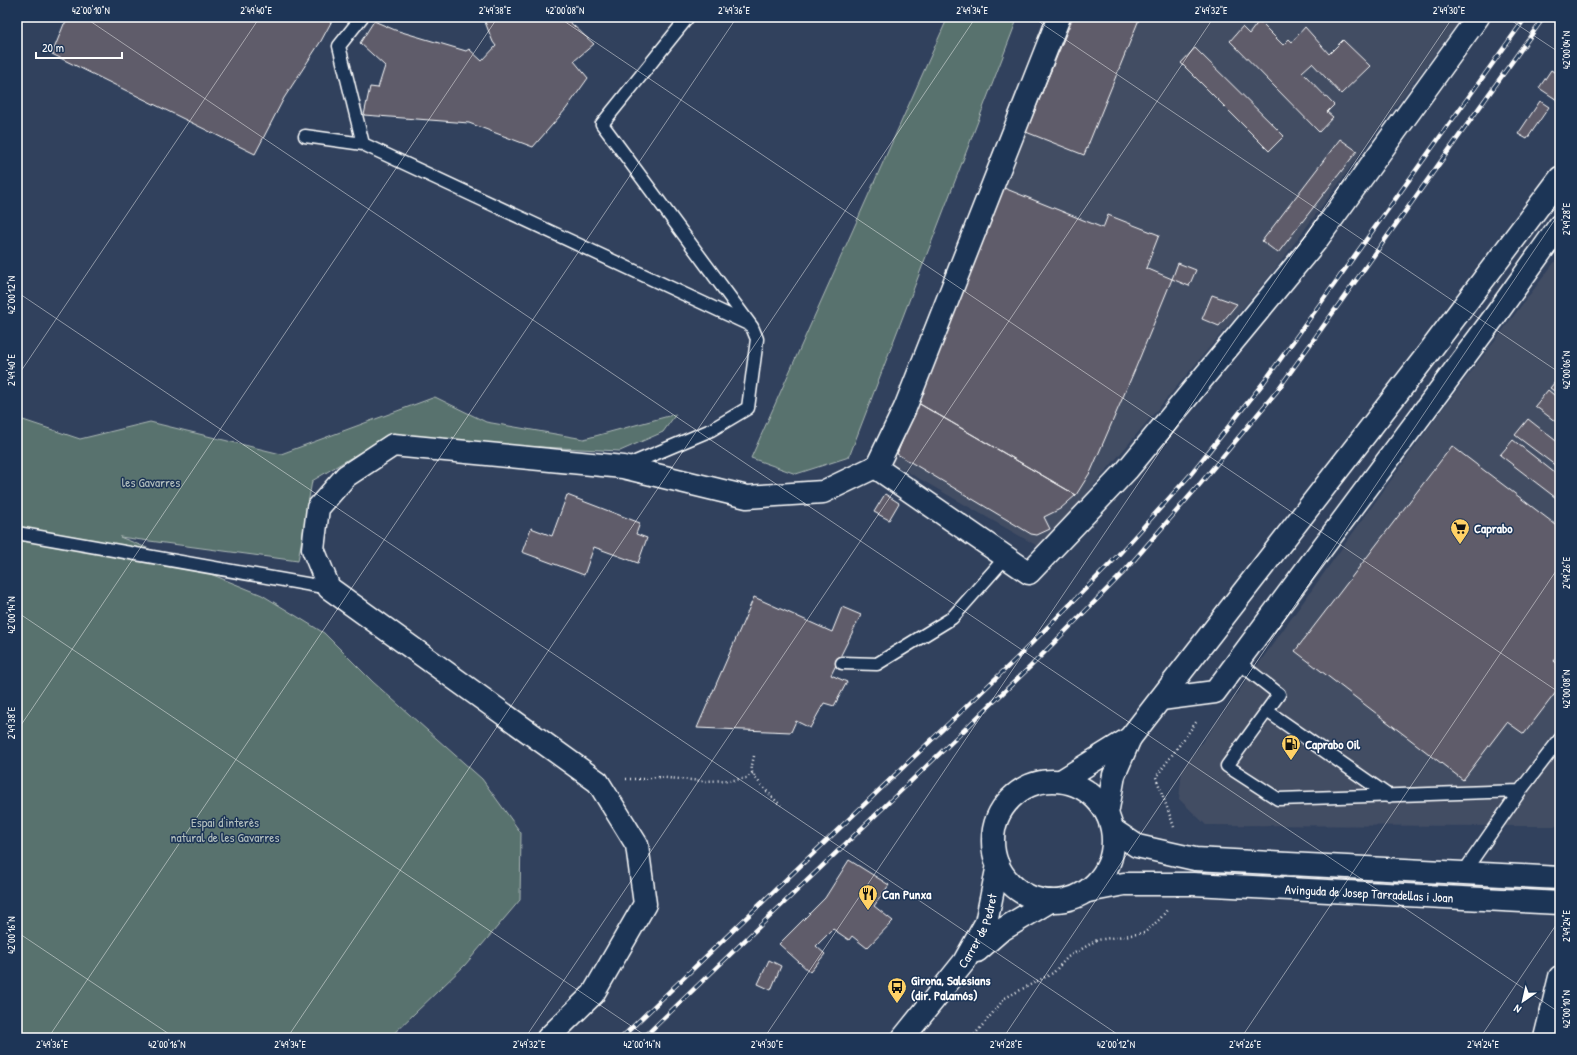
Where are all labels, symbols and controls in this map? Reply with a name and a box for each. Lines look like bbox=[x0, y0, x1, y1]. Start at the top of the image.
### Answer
text: 42°00'10"N bbox=[72, 4, 110, 17]
text: 2°49'40"E bbox=[240, 4, 272, 17]
text: 2°49'38"E bbox=[479, 4, 512, 17]
text: 42°00'08"N bbox=[546, 4, 584, 17]
text: 2°49'36"E bbox=[718, 4, 751, 17]
text: 2°49'34"E bbox=[956, 4, 988, 17]
text: 2°49'32"E bbox=[1195, 4, 1228, 17]
text: 2°49'30"E bbox=[1433, 4, 1466, 17]
text: 42°00'04"N bbox=[1560, 31, 1573, 69]
scale bar bbox=[36, 34, 122, 60]
text: 20 m bbox=[42, 39, 64, 56]
text: 2°49'28"E bbox=[1560, 202, 1573, 235]
text: 42°00'12"N bbox=[5, 276, 18, 314]
text: 42°00'06"N bbox=[1560, 351, 1573, 389]
text: 2°49'40"E bbox=[5, 354, 18, 386]
park label: les Gavarres bbox=[122, 473, 180, 491]
supermarket icon: Caprabo bbox=[1449, 517, 1471, 545]
place label: Caprabo bbox=[1474, 519, 1513, 538]
text: 2°49'26"E bbox=[1560, 556, 1573, 589]
text: 42°00'14"N bbox=[5, 596, 18, 634]
text: 42°00'08"N bbox=[1560, 670, 1573, 708]
text: 2°49'38"E bbox=[5, 706, 18, 739]
fuel station icon: Caprabo Oil bbox=[1280, 733, 1302, 761]
place label: Caprabo Oil bbox=[1305, 735, 1361, 754]
park label: Espai d'interès natural de les Gavarres bbox=[171, 813, 279, 846]
street label: Avinguda de Josep Tarradellas i Joan bbox=[1284, 880, 1454, 906]
restaurant icon: Can Punxa bbox=[857, 883, 879, 911]
place label: Can Punxa bbox=[882, 885, 932, 903]
street label: Carrer de Pedret bbox=[954, 892, 1001, 972]
text: 2°49'24"E bbox=[1560, 909, 1573, 942]
text: 42°00'16"N bbox=[5, 916, 18, 954]
place label: Girona, Salesians (dir. Palamós) bbox=[911, 971, 991, 1004]
bus stop icon: Girona, Salesians (dir. Palamós) bbox=[886, 976, 908, 1004]
north arrow bbox=[1503, 981, 1543, 1021]
text: 42°00'10"N bbox=[1560, 990, 1573, 1028]
text: N bbox=[1511, 1002, 1524, 1017]
text: 2°49'36"E bbox=[36, 1038, 69, 1051]
text: 42°00'16"N bbox=[148, 1038, 186, 1051]
text: 2°49'34"E bbox=[274, 1038, 306, 1051]
text: 2°49'32"E bbox=[513, 1038, 546, 1051]
text: 42°00'14"N bbox=[623, 1038, 661, 1051]
text: 2°49'30"E bbox=[751, 1038, 784, 1051]
text: 2°49'28"E bbox=[990, 1038, 1023, 1051]
text: 42°00'12"N bbox=[1097, 1038, 1135, 1051]
text: 2°49'26"E bbox=[1229, 1038, 1262, 1051]
text: 2°49'24"E bbox=[1467, 1038, 1500, 1051]

